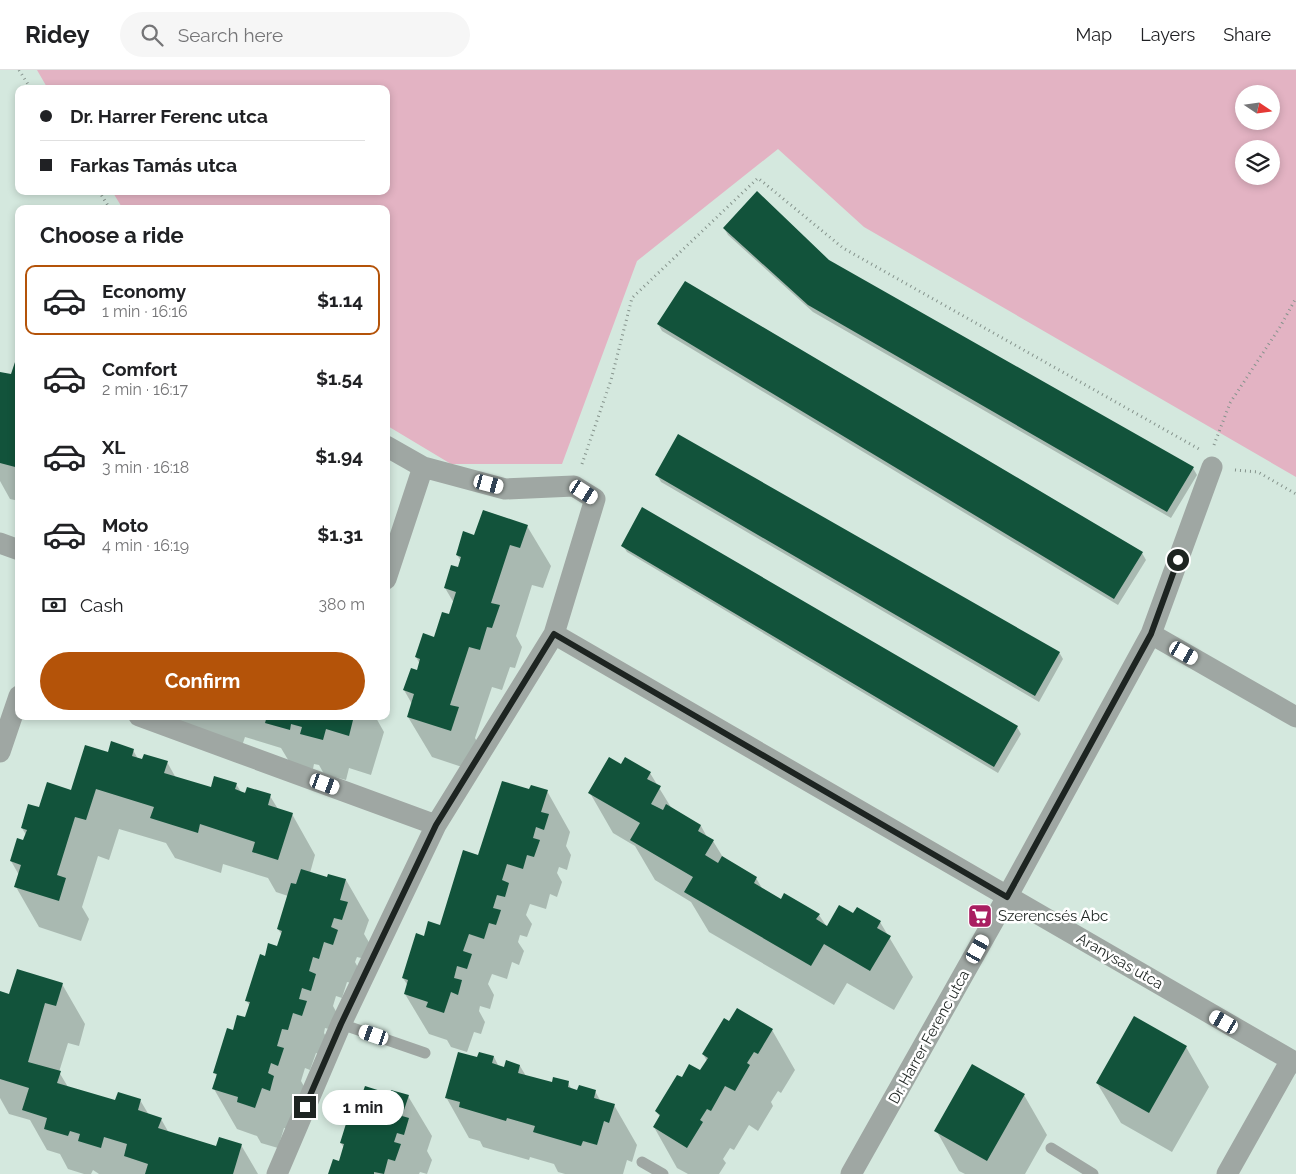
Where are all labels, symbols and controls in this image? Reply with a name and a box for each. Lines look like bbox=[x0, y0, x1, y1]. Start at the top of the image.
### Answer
search box bbox=[120, 12, 470, 57]
text: Ridey bbox=[25, 20, 90, 49]
icon: search bbox=[138, 21, 166, 49]
text: Search here bbox=[178, 24, 283, 46]
text: Map bbox=[1076, 24, 1112, 45]
text: Layers bbox=[1140, 24, 1195, 45]
text: Share bbox=[1223, 24, 1271, 45]
north arrow bbox=[1235, 85, 1280, 130]
map controls bbox=[1235, 85, 1280, 185]
text: Dr. Harrer Ferenc utca bbox=[70, 105, 268, 127]
button: layers bbox=[1235, 140, 1280, 185]
text: Farkas Tamás utca bbox=[70, 154, 237, 176]
text: Choose a ride bbox=[40, 222, 184, 248]
icon: car bbox=[42, 278, 87, 323]
text: Economy bbox=[102, 280, 186, 302]
text: $1.14 bbox=[317, 289, 363, 311]
text: 1 min · 16:16 bbox=[102, 302, 188, 321]
icon: car bbox=[42, 356, 87, 401]
text: Comfort bbox=[102, 358, 177, 380]
text: $1.54 bbox=[316, 367, 363, 389]
text: 2 min · 16:17 bbox=[102, 380, 188, 399]
icon: car bbox=[42, 434, 87, 479]
text: XL bbox=[102, 436, 125, 458]
text: $1.94 bbox=[315, 445, 363, 467]
text: 3 min · 16:18 bbox=[102, 458, 189, 477]
car bbox=[472, 473, 505, 495]
car bbox=[567, 478, 600, 506]
icon: car bbox=[42, 512, 87, 557]
text: Moto bbox=[102, 514, 148, 536]
text: $1.31 bbox=[317, 523, 363, 545]
text: 4 min · 16:19 bbox=[102, 536, 189, 555]
route start bbox=[1167, 549, 1189, 571]
icon: cash bbox=[40, 591, 68, 619]
text: Cash bbox=[80, 594, 124, 616]
text: 380 m bbox=[318, 595, 365, 614]
car bbox=[1167, 639, 1200, 667]
button: Confirm bbox=[40, 652, 365, 710]
car bbox=[308, 772, 341, 796]
supermarket icon: Szerencsés Abc bbox=[967, 903, 993, 929]
place label: Szerencsés Abc bbox=[998, 907, 1108, 925]
street label: Aranysas utca bbox=[1074, 929, 1166, 993]
car bbox=[964, 932, 991, 966]
street label: Dr. Harrer Ferenc utca bbox=[885, 967, 973, 1107]
car bbox=[1207, 1008, 1240, 1036]
car bbox=[357, 1023, 390, 1047]
callout: 1 min bbox=[322, 1090, 405, 1124]
route end bbox=[294, 1096, 316, 1118]
text: 1 min bbox=[343, 1098, 383, 1117]

